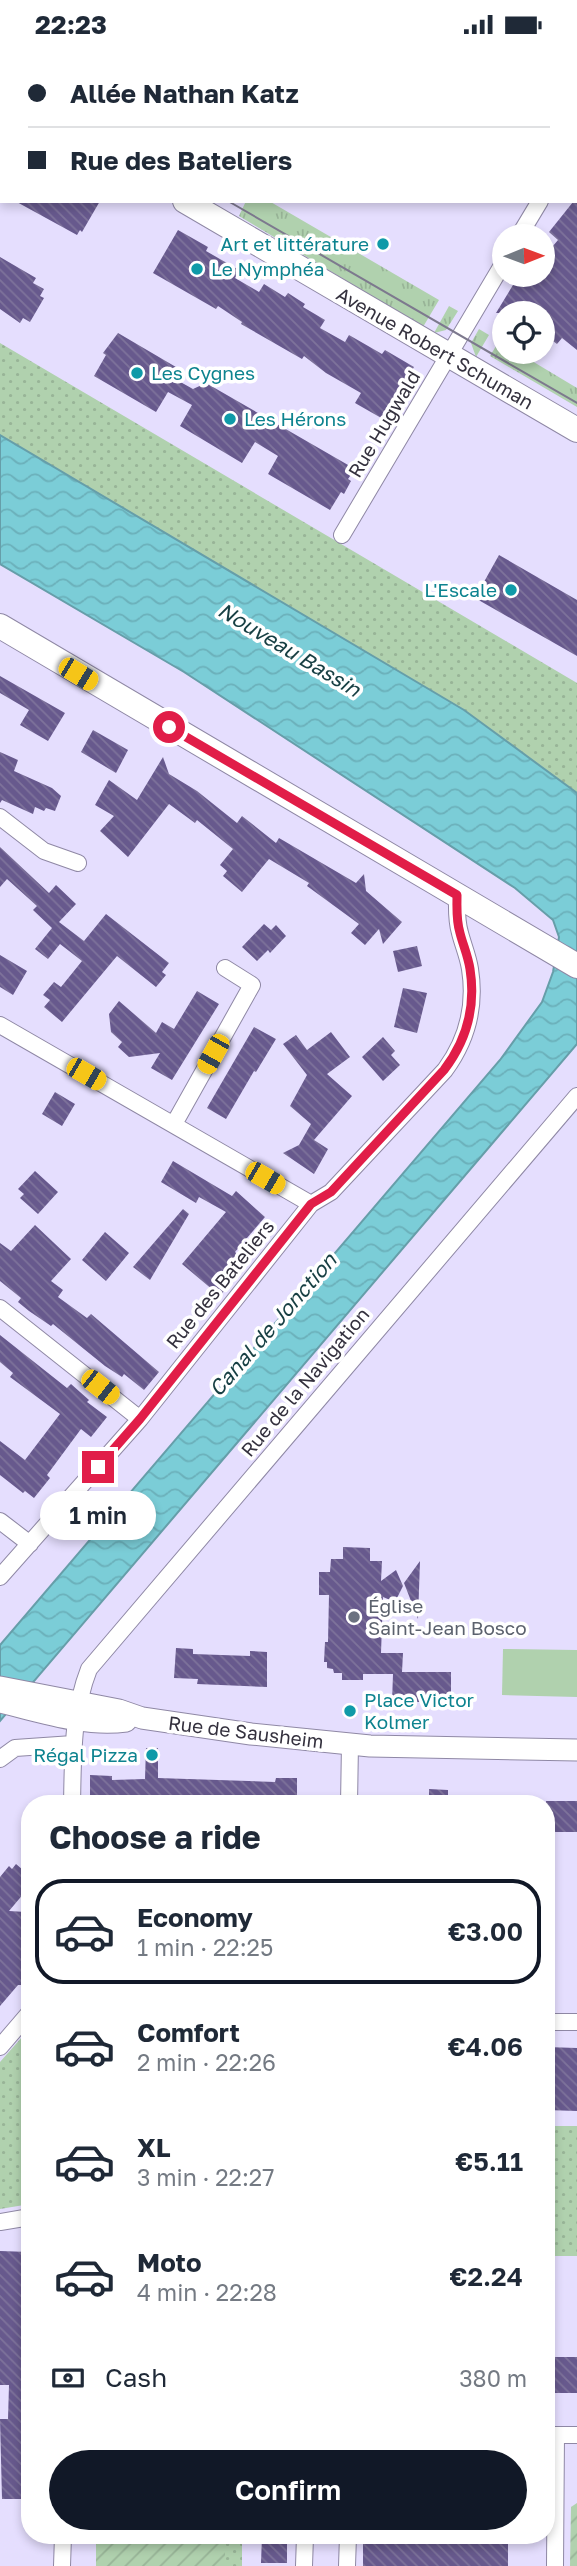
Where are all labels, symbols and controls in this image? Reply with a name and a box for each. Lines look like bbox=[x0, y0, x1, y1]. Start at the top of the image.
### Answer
text: 22:23 bbox=[35, 9, 107, 40]
text: Allée Nathan Katz bbox=[70, 78, 299, 109]
text: Rue des Bateliers bbox=[70, 145, 292, 176]
north arrow bbox=[492, 224, 555, 287]
map controls bbox=[492, 224, 555, 364]
place label: Art et littérature bbox=[220, 232, 369, 255]
marker: Art et littérature bbox=[375, 236, 391, 252]
place label: Le Nymphéa bbox=[211, 257, 324, 280]
marker: Le Nymphéa bbox=[189, 261, 205, 277]
street label: Avenue Robert Schuman bbox=[333, 282, 538, 413]
button: locate bbox=[492, 301, 555, 364]
place label: Les Cygnes bbox=[151, 361, 255, 384]
marker: Les Cygnes bbox=[129, 365, 145, 381]
street label: Rue Hugwald bbox=[343, 366, 425, 481]
place label: Les Hérons bbox=[244, 407, 346, 430]
marker: Les Hérons bbox=[222, 411, 238, 427]
place label: L'Escale bbox=[424, 578, 497, 601]
marker: L'Escale bbox=[503, 582, 519, 598]
water label: Nouveau Bassin bbox=[214, 596, 366, 702]
car bbox=[55, 654, 102, 694]
route start bbox=[153, 711, 185, 743]
car bbox=[194, 1031, 233, 1077]
car bbox=[63, 1054, 110, 1094]
car bbox=[242, 1158, 289, 1198]
street label: Rue des Bateliers bbox=[161, 1215, 279, 1353]
water label: Canal de Jonction bbox=[203, 1247, 342, 1401]
street label: Rue de la Navigation bbox=[236, 1303, 374, 1461]
car bbox=[77, 1366, 124, 1408]
route end bbox=[82, 1451, 114, 1483]
callout: 1 min bbox=[40, 1491, 156, 1541]
text: 1 min bbox=[69, 1501, 127, 1529]
place label: Église Saint-Jean Bosco bbox=[368, 1594, 527, 1639]
marker: Église Saint-Jean Bosco bbox=[346, 1609, 362, 1625]
place label: Place Victor Kolmer bbox=[364, 1688, 475, 1733]
marker: Place Victor Kolmer bbox=[342, 1703, 358, 1719]
street label: Rue de Sausheim bbox=[167, 1711, 325, 1752]
place label: Régal Pizza bbox=[33, 1743, 138, 1766]
marker: Régal Pizza bbox=[144, 1747, 160, 1763]
text: Choose a ride bbox=[49, 1818, 261, 1856]
icon: car bbox=[53, 1900, 116, 1963]
text: Economy bbox=[137, 1902, 253, 1933]
text: €3.00 bbox=[448, 1916, 523, 1947]
text: 1 min · 22:25 bbox=[137, 1933, 273, 1961]
icon: car bbox=[53, 2015, 116, 2078]
text: Comfort bbox=[137, 2017, 240, 2048]
text: €4.06 bbox=[448, 2031, 523, 2062]
text: 2 min · 22:26 bbox=[137, 2048, 276, 2076]
icon: car bbox=[53, 2130, 116, 2193]
text: XL bbox=[137, 2132, 171, 2163]
text: €5.11 bbox=[455, 2146, 523, 2177]
text: 3 min · 22:27 bbox=[137, 2163, 274, 2191]
icon: car bbox=[53, 2245, 116, 2308]
text: Moto bbox=[137, 2247, 202, 2278]
text: €2.24 bbox=[450, 2261, 523, 2292]
text: 4 min · 22:28 bbox=[137, 2278, 277, 2306]
icon: cash bbox=[49, 2359, 87, 2397]
text: Cash bbox=[105, 2362, 167, 2393]
text: 380 m bbox=[459, 2364, 527, 2392]
button: Confirm bbox=[49, 2450, 527, 2530]

